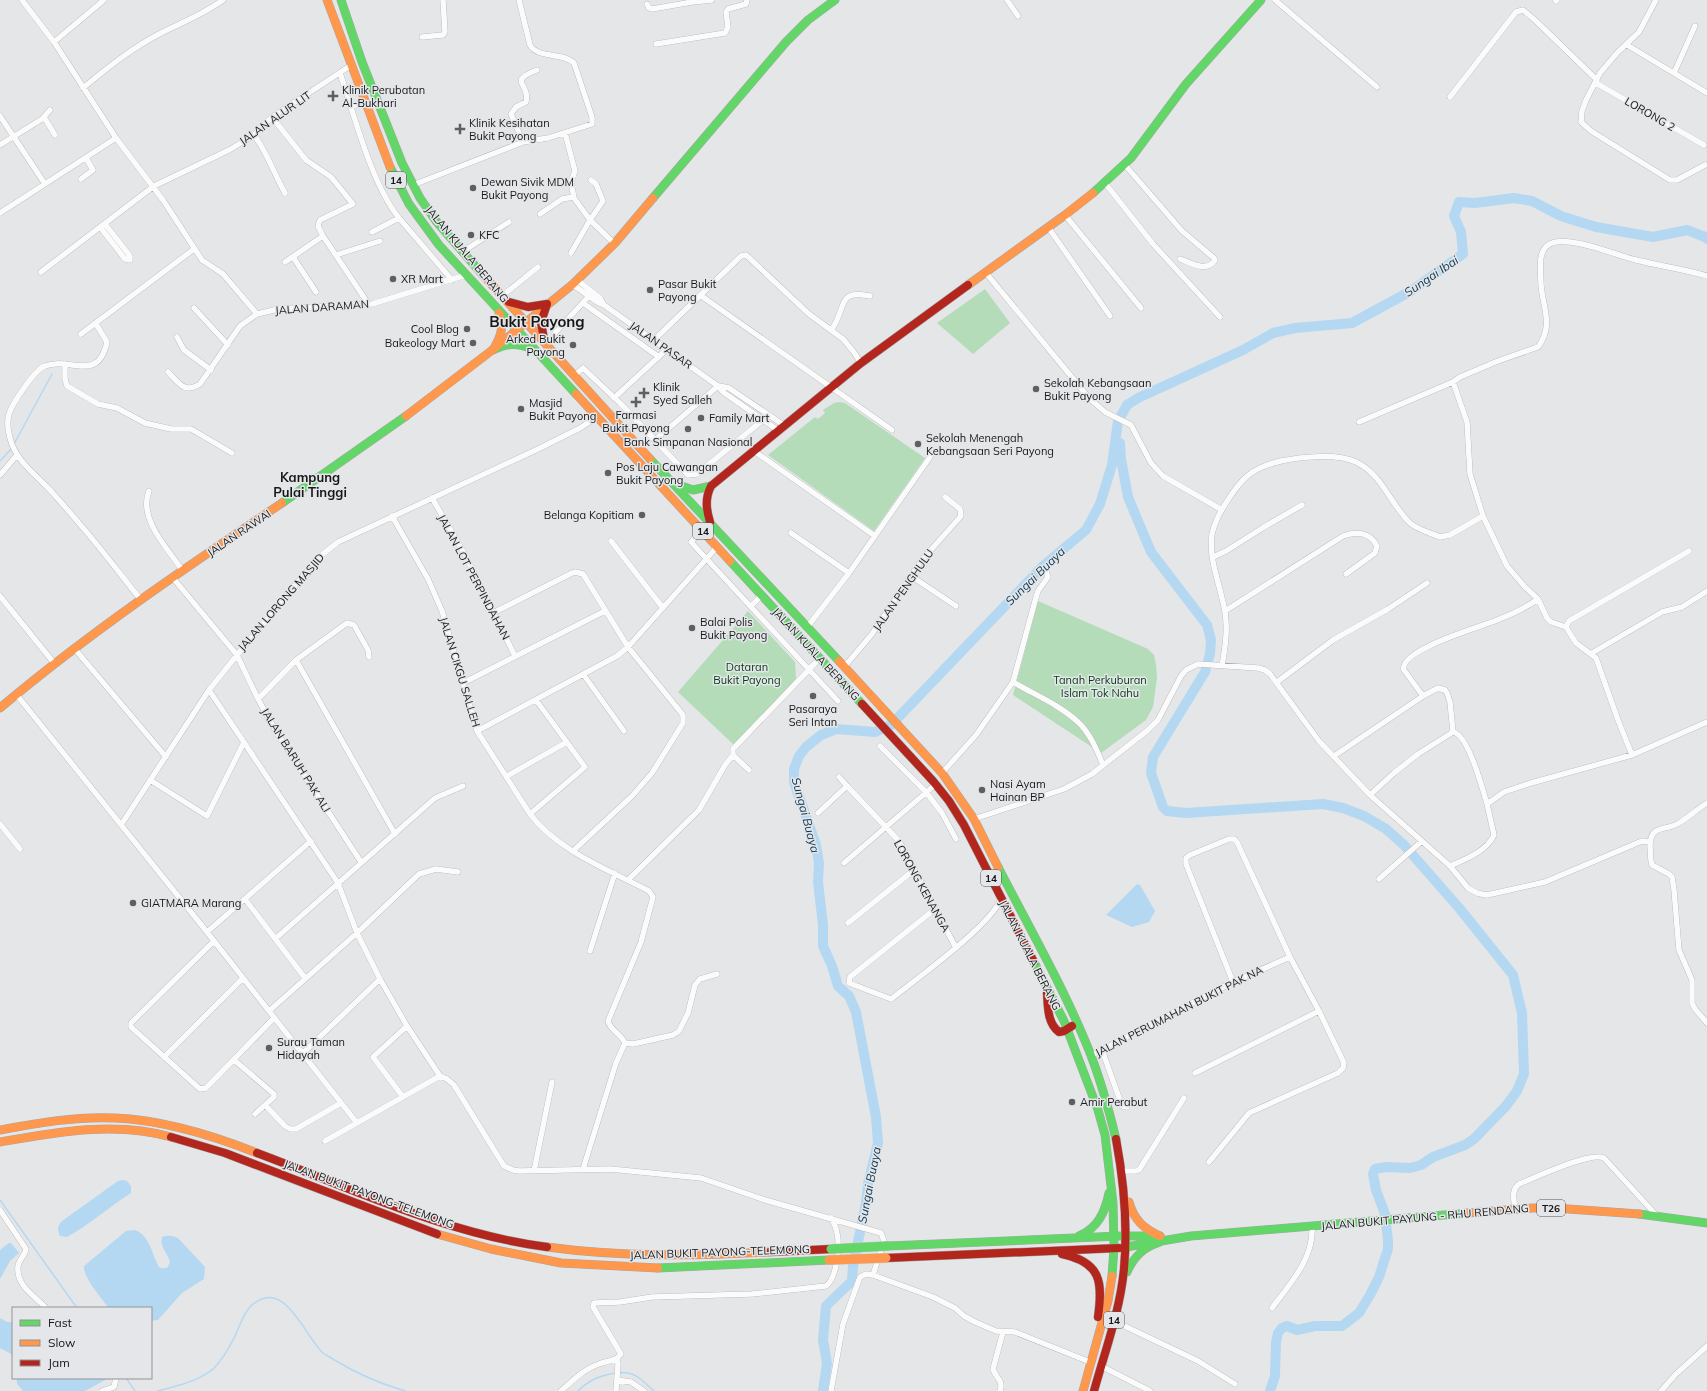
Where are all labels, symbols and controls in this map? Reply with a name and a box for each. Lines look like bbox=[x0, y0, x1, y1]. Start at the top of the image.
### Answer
place label: Klinik Perubatan Al-Bukhari bbox=[342, 83, 425, 110]
street label: JALAN ALUR LIT bbox=[236, 88, 314, 148]
marker: Klinik Perubatan Al-Bukhari bbox=[327, 90, 339, 102]
street label: LORONG 2 bbox=[1622, 94, 1678, 134]
place label: Klinik Kesihatan Bukit Payong bbox=[469, 116, 550, 143]
marker: Klinik Kesihatan Bukit Payong bbox=[454, 123, 466, 135]
road number: 14 bbox=[386, 172, 406, 188]
place label: Dewan Sivik MDM Bukit Payong bbox=[481, 175, 574, 202]
marker: Dewan Sivik MDM Bukit Payong bbox=[468, 183, 478, 193]
street label: JALAN KUALA BERANG bbox=[422, 203, 512, 305]
place label: KFC bbox=[479, 228, 500, 242]
marker: KFC bbox=[466, 230, 476, 240]
water label: Sungai Ibai bbox=[1401, 252, 1461, 300]
place label: XR Mart bbox=[401, 272, 443, 286]
marker: XR Mart bbox=[388, 274, 398, 284]
place label: Pasar Bukit Payong bbox=[658, 277, 717, 304]
marker: Pasar Bukit Payong bbox=[645, 285, 655, 295]
street label: JALAN DARAMAN bbox=[275, 297, 369, 317]
district label: Bukit Payong bbox=[489, 312, 585, 331]
street label: JALAN PASAR bbox=[627, 318, 695, 372]
place label: Cool Blog bbox=[411, 322, 459, 336]
marker: Cool Blog bbox=[462, 324, 472, 334]
place label: Arked Bukit Payong bbox=[506, 332, 565, 359]
place label: Bakeology Mart bbox=[385, 336, 465, 350]
marker: Bakeology Mart bbox=[468, 338, 478, 348]
marker: Arked Bukit Payong bbox=[568, 340, 578, 350]
place label: Sekolah Kebangsaan Bukit Payong bbox=[1044, 376, 1151, 403]
place label: Klinik Syed Salleh bbox=[653, 380, 712, 407]
marker: Sekolah Kebangsaan Bukit Payong bbox=[1031, 384, 1041, 394]
marker: Klinik Syed Salleh bbox=[638, 387, 650, 399]
place label: Masjid Bukit Payong bbox=[529, 396, 596, 423]
marker: Farmasi Bukit Payong bbox=[631, 397, 641, 407]
marker: Masjid Bukit Payong bbox=[516, 404, 526, 414]
place label: Farmasi Bukit Payong bbox=[602, 408, 670, 435]
place label: Family Mart bbox=[709, 411, 769, 425]
marker: Family Mart bbox=[696, 413, 706, 423]
marker: Bank Simpanan Nasional bbox=[683, 424, 693, 434]
place label: Sekolah Menengah Kebangsaan Seri Payong bbox=[926, 431, 1054, 458]
place label: Bank Simpanan Nasional bbox=[624, 435, 752, 449]
marker: Sekolah Menengah Kebangsaan Seri Payong bbox=[913, 439, 923, 449]
place label: Pos Laju Cawangan Bukit Payong bbox=[616, 460, 718, 487]
marker: Pos Laju Cawangan Bukit Payong bbox=[603, 468, 613, 478]
district label: Kampung Pulai Tinggi bbox=[273, 469, 347, 500]
street label: JALAN RAWAI bbox=[204, 506, 274, 560]
place label: Belanga Kopitiam bbox=[544, 508, 634, 522]
marker: Belanga Kopitiam bbox=[637, 510, 647, 520]
street label: JALAN LOT PERPINDAHAN bbox=[435, 512, 513, 642]
road number: 14 bbox=[693, 523, 713, 539]
water label: Sungai Buaya bbox=[1002, 544, 1068, 608]
street label: JALAN PENGHULU bbox=[870, 546, 936, 634]
street label: JALAN LORONG MASJID bbox=[235, 550, 327, 654]
street label: JALAN KUALA BERANG bbox=[769, 605, 863, 703]
street label: JALAN CIKGU SALLEH bbox=[437, 615, 483, 729]
place label: Balai Polis Bukit Payong bbox=[700, 615, 767, 642]
marker: Balai Polis Bukit Payong bbox=[687, 623, 697, 633]
park label: Dataran Bukit Payong bbox=[713, 660, 781, 687]
park label: Tanah Perkuburan Islam Tok Nahu bbox=[1053, 673, 1147, 700]
marker: Pasaraya Seri Intan bbox=[808, 691, 818, 701]
place label: Pasaraya Seri Intan bbox=[789, 702, 837, 729]
street label: JALAN BARUH PAK ALI bbox=[258, 705, 334, 815]
water label: Sungai Buaya bbox=[789, 776, 823, 854]
place label: Nasi Ayam Hainan BP bbox=[990, 777, 1046, 804]
marker: Nasi Ayam Hainan BP bbox=[977, 785, 987, 795]
street label: LORONG KENANGA bbox=[891, 837, 953, 935]
road number: 14 bbox=[981, 870, 1001, 886]
place label: GIATMARA Marang bbox=[141, 896, 241, 910]
street label: JALAN KUALA BERANG bbox=[996, 897, 1064, 1013]
marker: GIATMARA Marang bbox=[128, 898, 138, 908]
street label: JALAN PERUMAHAN BUKIT PAK NA bbox=[1093, 962, 1265, 1060]
place label: Surau Taman Hidayah bbox=[277, 1035, 345, 1062]
marker: Surau Taman Hidayah bbox=[264, 1043, 274, 1053]
place label: Amir Perabut bbox=[1080, 1095, 1148, 1109]
marker: Amir Perabut bbox=[1067, 1097, 1077, 1107]
water label: Sungai Buaya bbox=[854, 1146, 884, 1224]
street label: JALAN BUKIT PAYONG-TELEMONG bbox=[282, 1157, 456, 1231]
road number: T26 bbox=[1537, 1200, 1565, 1216]
street label: JALAN BUKIT PAYUNG - RHU RENDANG bbox=[1321, 1201, 1529, 1233]
street label: JALAN BUKIT PAYONG-TELEMONG bbox=[630, 1242, 810, 1262]
legend bbox=[12, 1307, 152, 1379]
road number: 14 bbox=[1104, 1312, 1124, 1328]
text: Fast bbox=[48, 1315, 72, 1330]
text: Slow bbox=[48, 1335, 76, 1350]
text: Jam bbox=[48, 1355, 70, 1370]

